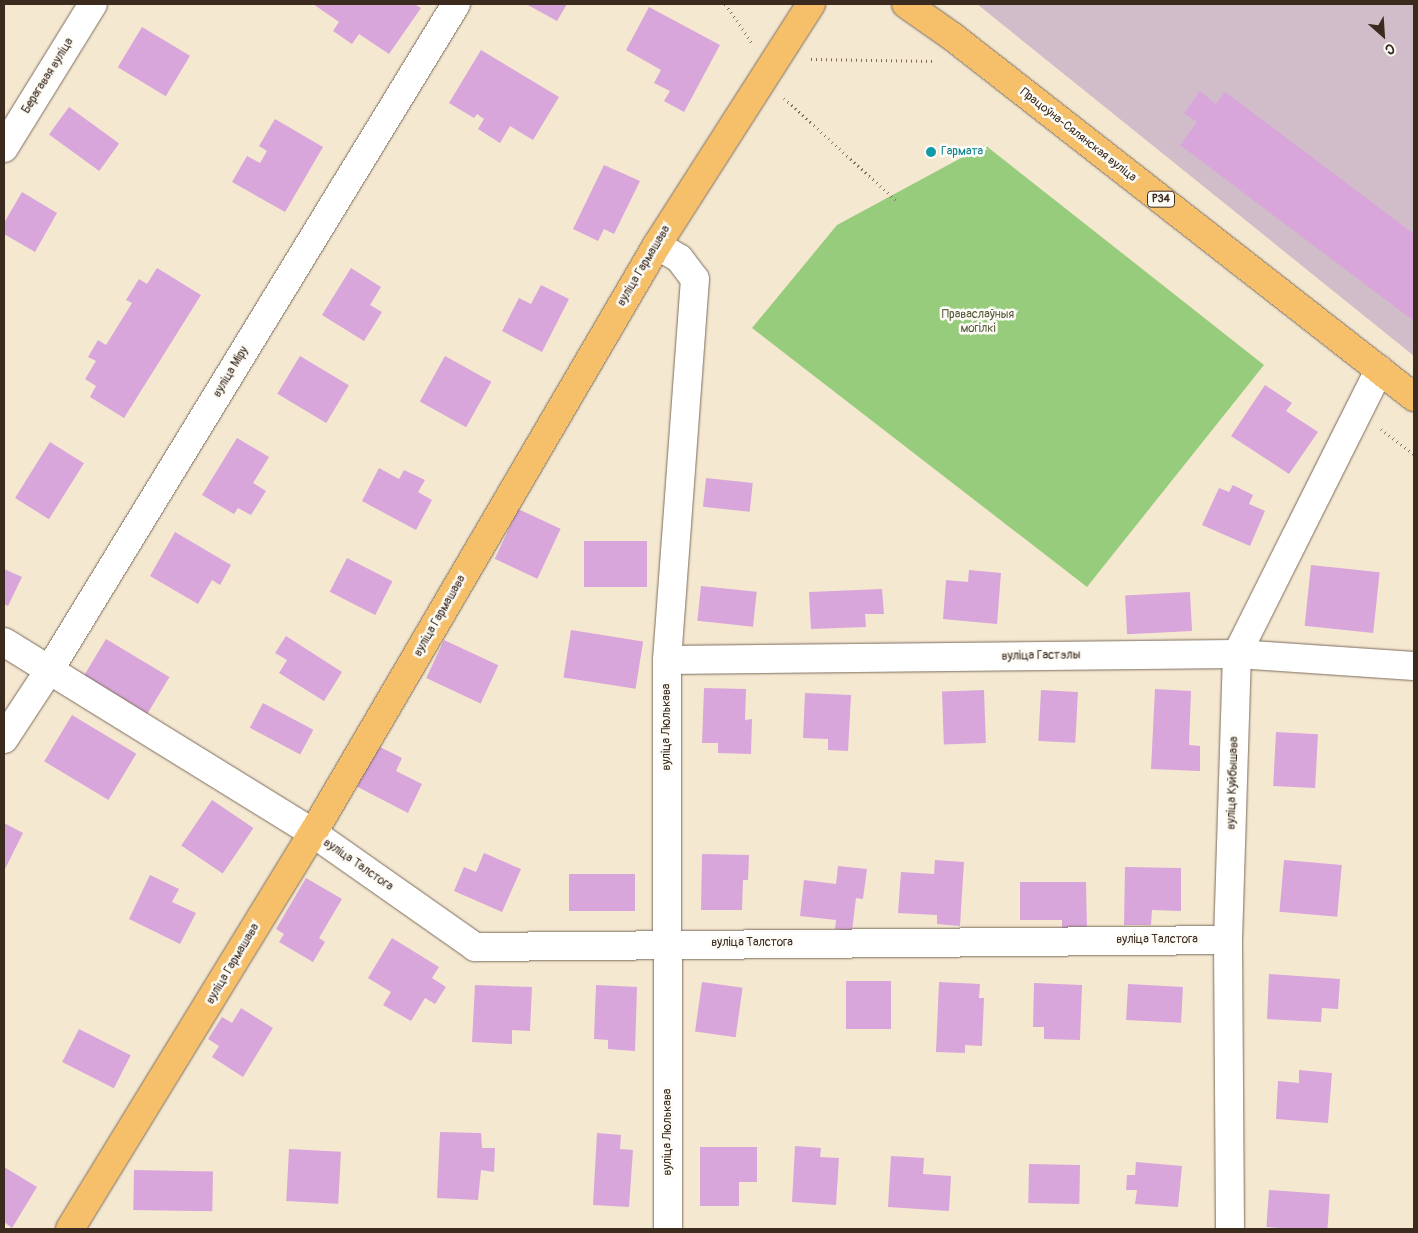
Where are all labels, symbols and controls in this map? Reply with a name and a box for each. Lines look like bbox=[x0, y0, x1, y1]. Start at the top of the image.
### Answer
north arrow bbox=[1358, 10, 1408, 60]
street label: Берагавая вуліца bbox=[19, 36, 77, 116]
text: С bbox=[1382, 39, 1397, 58]
street label: Працоўна-Сялянская вуліца bbox=[1017, 85, 1139, 185]
place label: Гармата bbox=[941, 145, 983, 159]
marker: Гармата bbox=[925, 146, 937, 158]
road number: Р34 bbox=[1146, 190, 1176, 208]
street label: вуліца Гармашава bbox=[614, 223, 674, 309]
park label: Праваслаўныя могілкі bbox=[942, 308, 1014, 336]
street label: вуліца Міру bbox=[210, 344, 252, 400]
street label: вуліца Гармашава bbox=[411, 573, 469, 659]
street label: вуліца Гастэлы bbox=[1001, 648, 1081, 664]
street label: вуліца Люлькава bbox=[660, 684, 674, 770]
street label: вуліца Куйбышава bbox=[1224, 736, 1242, 830]
street label: вуліца Талстога bbox=[320, 836, 396, 894]
street label: вуліца Гармашава bbox=[203, 921, 263, 1007]
street label: вуліца Талстога bbox=[1116, 933, 1198, 947]
street label: вуліца Талстога bbox=[711, 936, 793, 950]
street label: вуліца Люлькава bbox=[661, 1089, 675, 1175]

